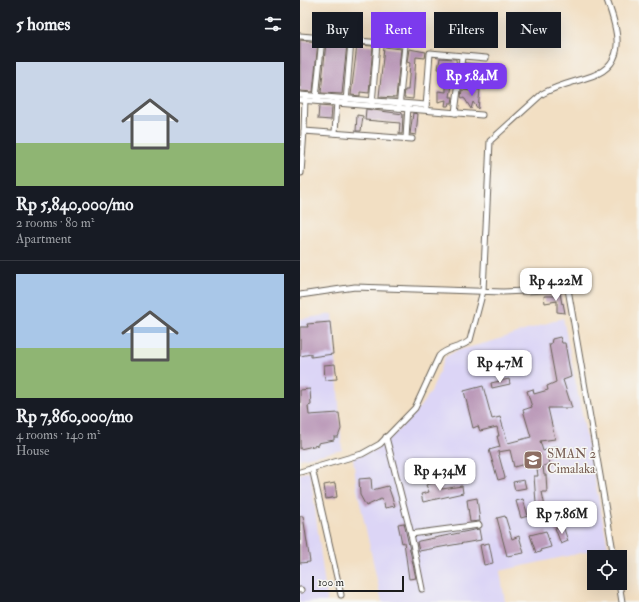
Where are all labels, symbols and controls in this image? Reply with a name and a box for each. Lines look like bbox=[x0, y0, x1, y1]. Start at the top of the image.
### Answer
chip: Buy bbox=[312, 12, 363, 48]
chip: Rent bbox=[371, 12, 426, 48]
chip: Filters bbox=[434, 12, 498, 48]
chip: New bbox=[506, 12, 561, 48]
icon: filters bbox=[262, 13, 284, 35]
text: 5 homes bbox=[16, 14, 70, 35]
pin: Rp 5.84M bbox=[431, 63, 513, 97]
text: Rp 5.84M bbox=[446, 68, 498, 84]
icon: home bbox=[114, 88, 186, 160]
text: Rp 5,840,000/mo bbox=[16, 194, 133, 215]
text: 2 rooms · 80 m² bbox=[16, 215, 94, 231]
text: Apartment bbox=[16, 231, 72, 247]
pin: Rp 4.22M bbox=[515, 268, 597, 302]
text: Rp 4.22M bbox=[529, 273, 583, 289]
icon: home bbox=[114, 300, 186, 372]
pin: Rp 4.7M bbox=[463, 350, 537, 384]
text: Rp 4.7M bbox=[477, 355, 523, 371]
text: Rp 7,860,000/mo bbox=[16, 406, 133, 427]
text: 4 rooms · 140 m² bbox=[16, 427, 100, 443]
text: House bbox=[16, 443, 49, 459]
place label: SMAN 2 Cimalaka bbox=[547, 446, 596, 477]
school or university icon: SMAN 2 Cimalaka bbox=[522, 449, 544, 471]
pin: Rp 4.34M bbox=[399, 458, 481, 492]
text: Rp 4.34M bbox=[414, 463, 466, 479]
pin: Rp 7.86M bbox=[521, 501, 603, 535]
text: Rp 7.86M bbox=[536, 506, 588, 522]
map controls bbox=[587, 550, 627, 590]
button: locate bbox=[587, 550, 627, 590]
scale bar bbox=[312, 574, 404, 593]
text: 100 m bbox=[318, 576, 344, 589]

